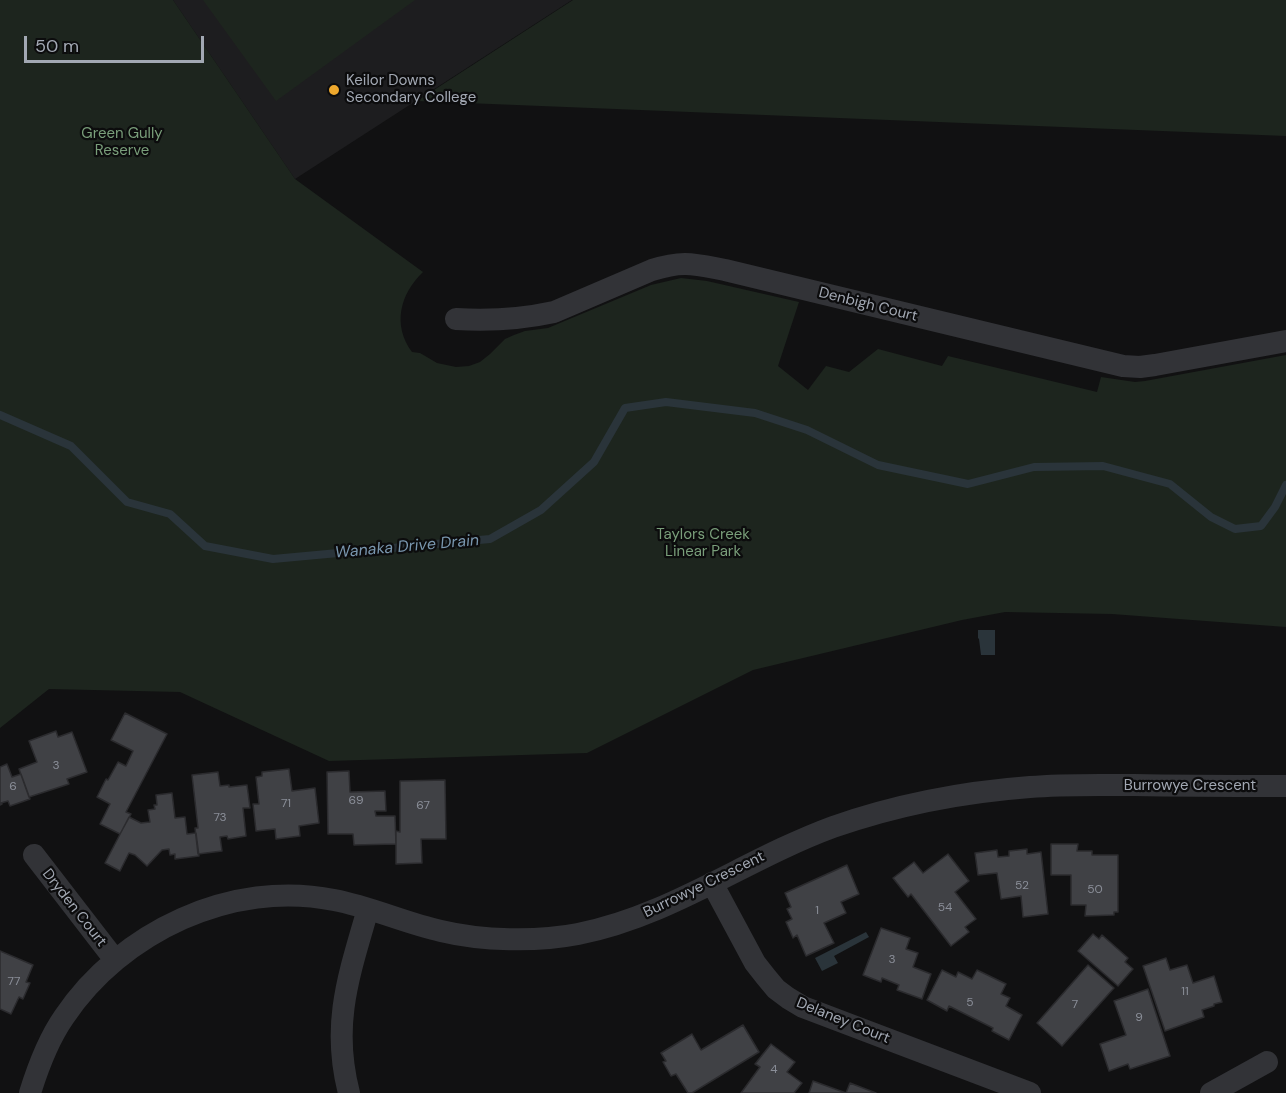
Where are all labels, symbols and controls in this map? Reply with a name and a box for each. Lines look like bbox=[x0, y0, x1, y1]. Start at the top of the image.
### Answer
scale bar bbox=[27, 24, 207, 62]
text: 50 m bbox=[35, 34, 79, 58]
place label: Keilor Downs Secondary College bbox=[346, 72, 476, 107]
marker: Keilor Downs Secondary College bbox=[327, 83, 341, 97]
park label: Green Gully Reserve bbox=[81, 125, 163, 160]
street label: Denbigh Court bbox=[817, 284, 919, 326]
park label: Taylors Creek Linear Park bbox=[656, 526, 750, 561]
water label: Wanaka Drive Drain bbox=[334, 531, 480, 563]
house number: 3 bbox=[52, 759, 60, 773]
street label: Burrowye Crescent bbox=[1124, 777, 1256, 795]
house number: 6 bbox=[9, 780, 17, 794]
house number: 69 bbox=[349, 794, 363, 808]
house number: 71 bbox=[281, 797, 291, 811]
house number: 67 bbox=[416, 799, 430, 813]
house number: 73 bbox=[213, 811, 227, 825]
street label: Burrowye Crescent bbox=[641, 848, 767, 922]
street label: Dryden Court bbox=[38, 866, 110, 950]
house number: 52 bbox=[1015, 879, 1029, 893]
house number: 50 bbox=[1087, 883, 1103, 897]
house number: 54 bbox=[938, 901, 952, 915]
house number: 1 bbox=[815, 904, 819, 918]
house number: 3 bbox=[888, 953, 896, 967]
house number: 77 bbox=[8, 975, 20, 989]
house number: 11 bbox=[1181, 985, 1189, 999]
street label: Delaney Court bbox=[794, 994, 892, 1048]
house number: 5 bbox=[966, 996, 974, 1010]
house number: 7 bbox=[1072, 998, 1078, 1012]
house number: 9 bbox=[1135, 1011, 1143, 1025]
house number: 4 bbox=[770, 1063, 778, 1077]

